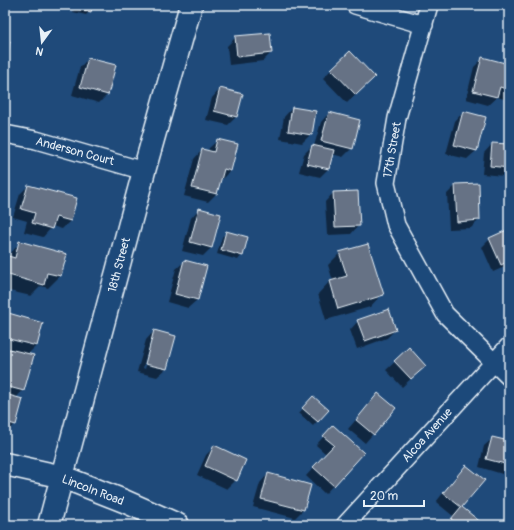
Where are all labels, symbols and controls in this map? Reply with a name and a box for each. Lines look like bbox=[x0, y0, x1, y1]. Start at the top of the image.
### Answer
north arrow bbox=[22, 22, 62, 62]
text: N bbox=[34, 44, 45, 58]
street label: 17th Street bbox=[380, 121, 405, 179]
street label: Anderson Court bbox=[34, 134, 116, 169]
street label: 18th Street bbox=[105, 236, 134, 294]
street label: Alcoa Avenue bbox=[399, 405, 456, 466]
street label: Lincoln Road bbox=[60, 472, 126, 509]
scale bar bbox=[364, 482, 424, 508]
text: 20 m bbox=[370, 489, 399, 504]

